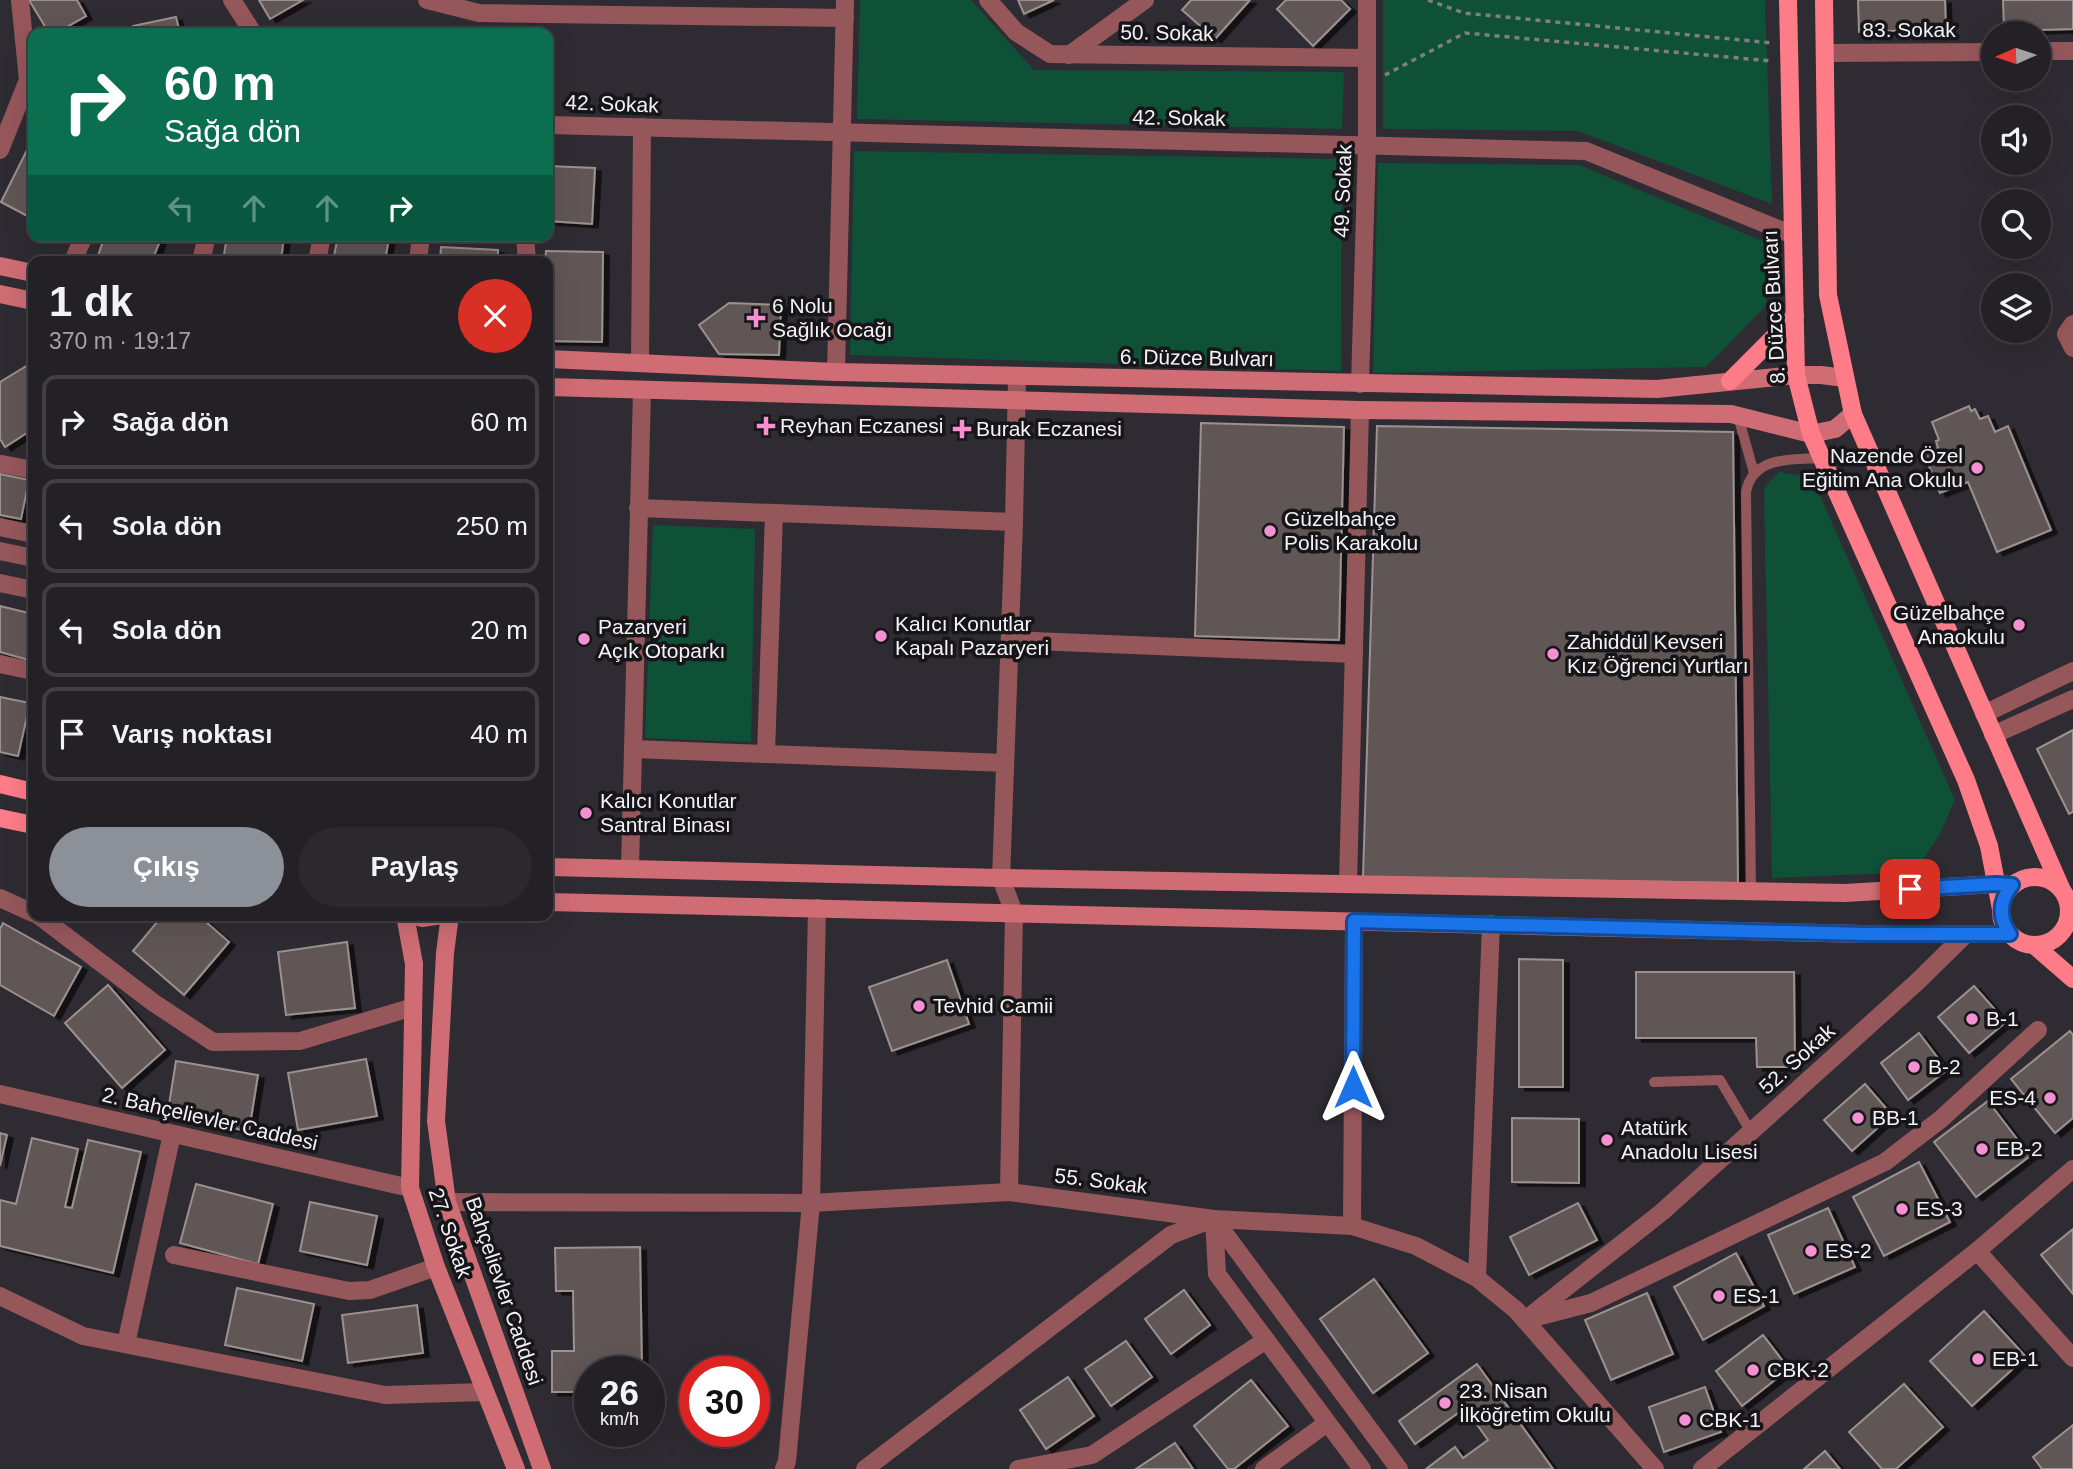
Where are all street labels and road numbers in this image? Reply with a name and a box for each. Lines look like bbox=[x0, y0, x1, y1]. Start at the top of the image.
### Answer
street label: 83. Sokak bbox=[1862, 18, 1956, 41]
street label: 50. Sokak bbox=[1120, 20, 1214, 45]
street label: 42. Sokak bbox=[565, 90, 660, 117]
street label: 42. Sokak bbox=[1132, 105, 1226, 130]
street label: 49. Sokak bbox=[1329, 143, 1356, 238]
street label: 8. Düzce Bulvarı bbox=[1758, 229, 1789, 385]
street label: 6. Düzce Bulvarı bbox=[1120, 345, 1274, 370]
street label: 52. Sokak bbox=[1754, 1019, 1839, 1098]
street label: 2. Bahçelievler Caddesi bbox=[100, 1082, 320, 1155]
street label: 55. Sokak bbox=[1053, 1163, 1149, 1198]
street label: 27. Sokak bbox=[424, 1185, 477, 1281]
street label: Bahçelievler Caddesi bbox=[461, 1194, 547, 1388]

